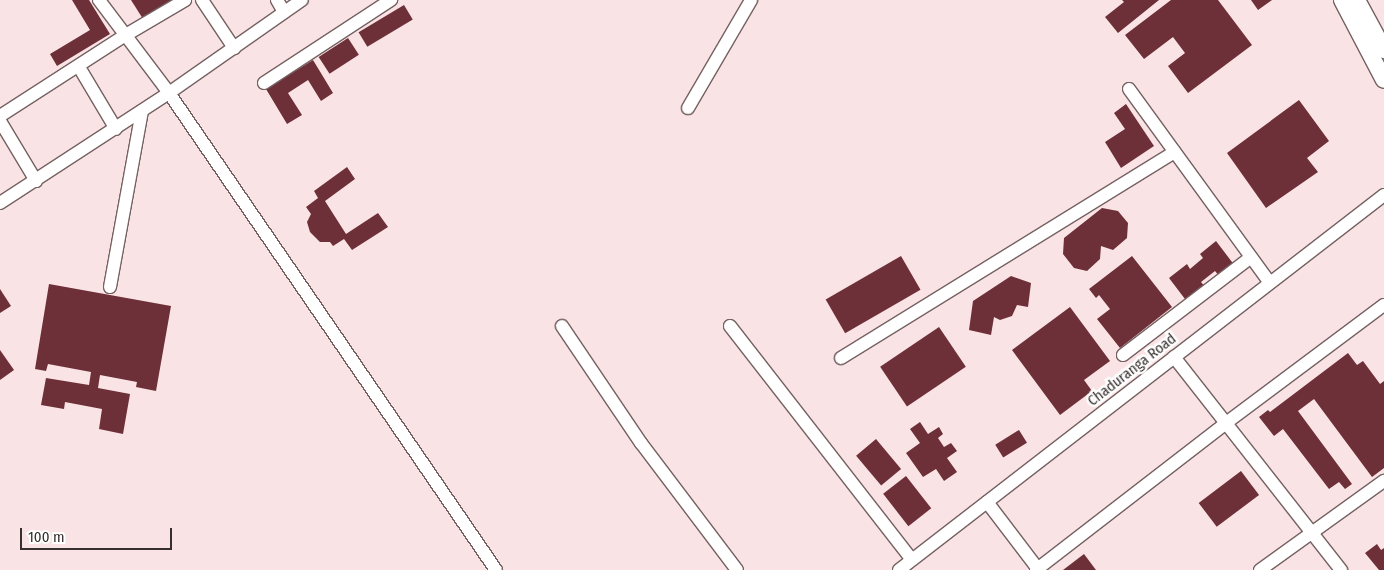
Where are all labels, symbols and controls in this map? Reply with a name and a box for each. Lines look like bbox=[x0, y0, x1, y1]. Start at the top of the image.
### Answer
street label: Chaduranga Road bbox=[1084, 330, 1180, 410]
scale bar bbox=[22, 518, 175, 550]
text: 100 m bbox=[28, 528, 65, 546]

